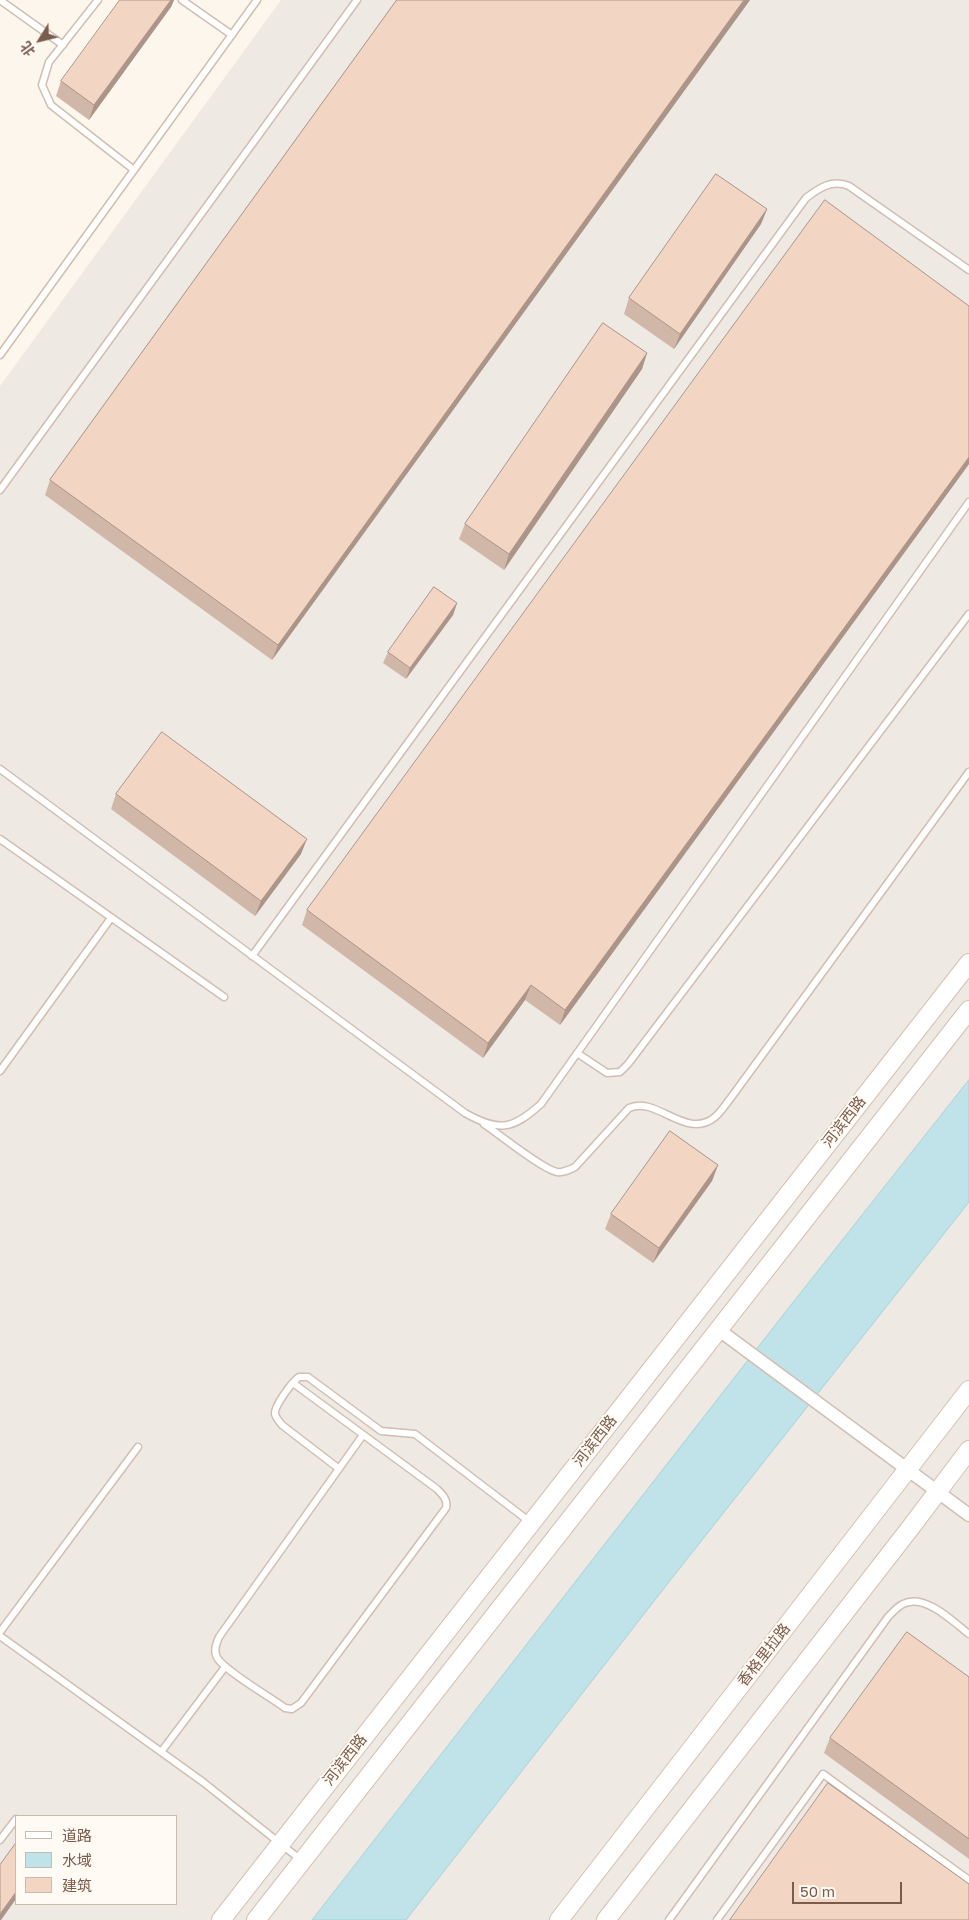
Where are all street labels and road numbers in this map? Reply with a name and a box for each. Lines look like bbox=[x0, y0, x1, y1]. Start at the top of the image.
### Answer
street label: 河滨西路 bbox=[818, 1093, 870, 1151]
street label: 河滨西路 bbox=[569, 1412, 621, 1470]
street label: 香格里拉路 bbox=[734, 1620, 794, 1690]
street label: 河滨西路 bbox=[319, 1731, 371, 1789]

